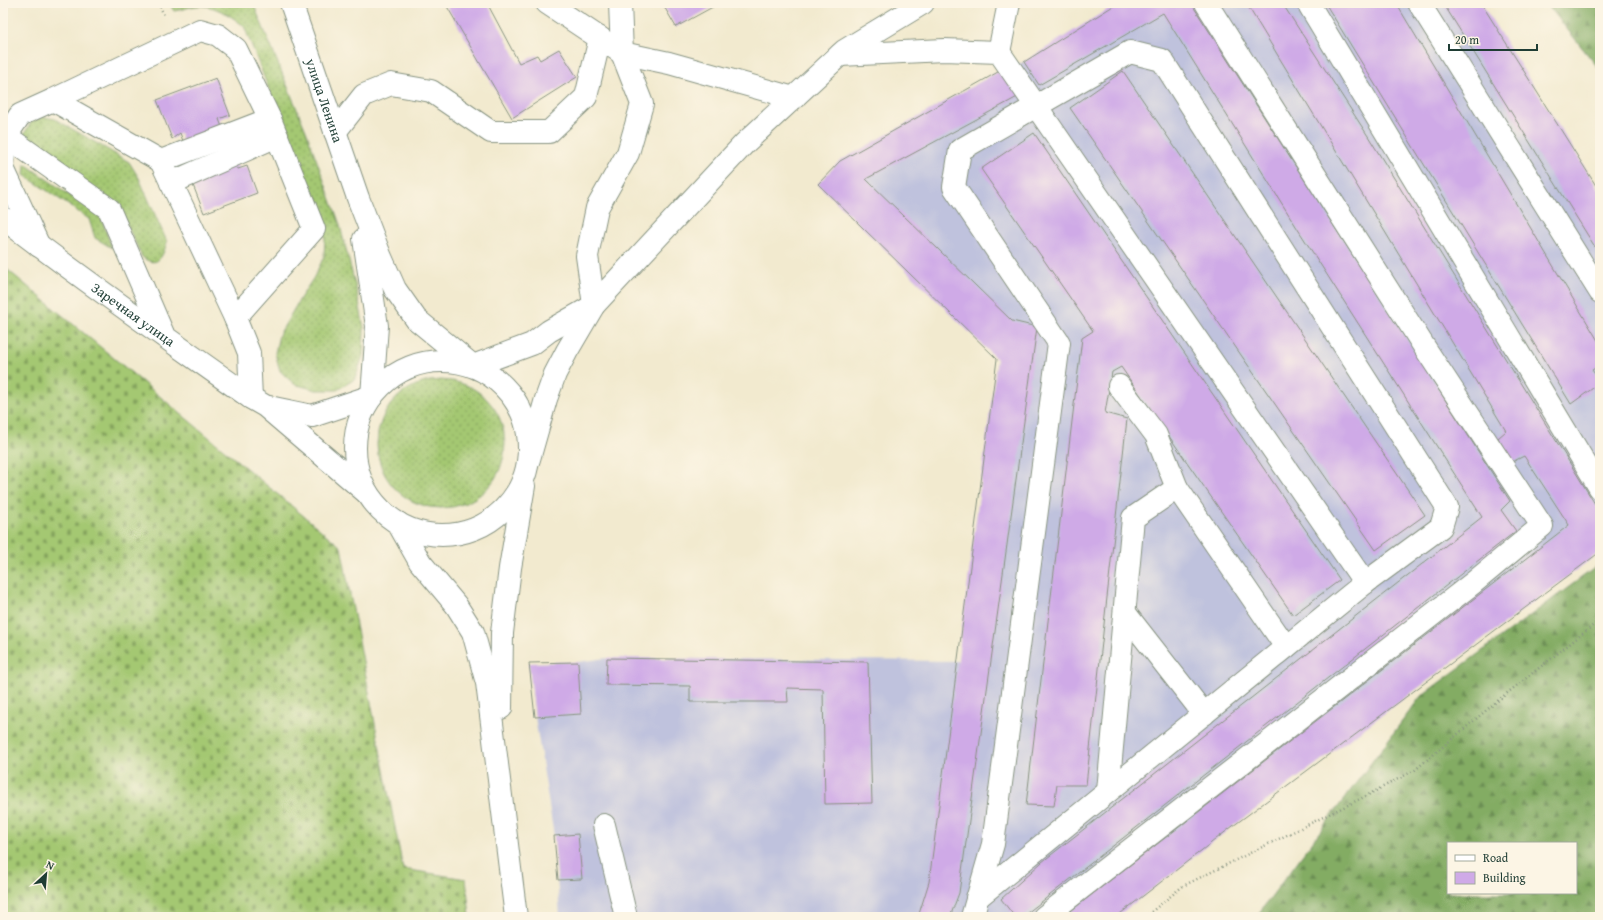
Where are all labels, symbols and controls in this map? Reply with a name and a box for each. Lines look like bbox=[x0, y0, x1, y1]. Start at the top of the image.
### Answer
scale bar bbox=[1449, 26, 1537, 52]
text: 20 m bbox=[1455, 31, 1479, 48]
street label: улица Ленина bbox=[300, 55, 348, 145]
street label: Заречная улица bbox=[87, 278, 179, 351]
legend bbox=[1447, 842, 1577, 894]
text: Road bbox=[1483, 849, 1509, 866]
north arrow bbox=[26, 854, 66, 894]
text: N bbox=[44, 856, 58, 874]
text: Building bbox=[1483, 869, 1526, 886]

